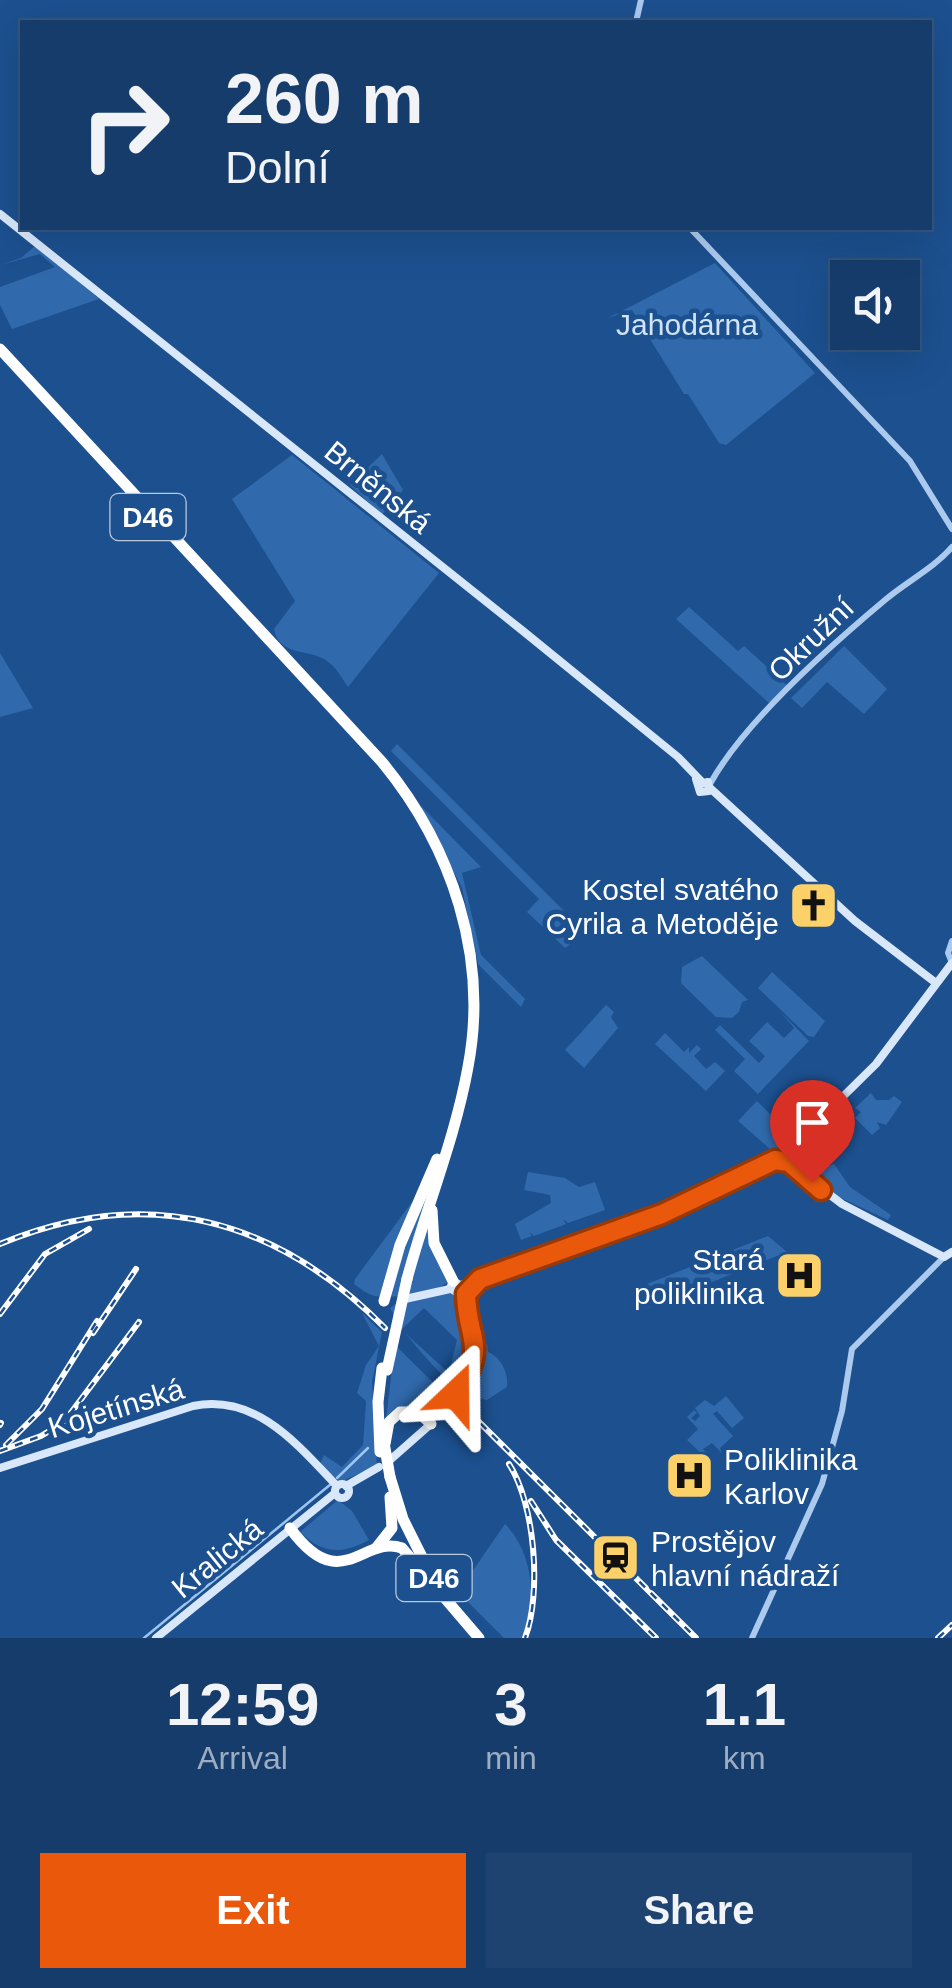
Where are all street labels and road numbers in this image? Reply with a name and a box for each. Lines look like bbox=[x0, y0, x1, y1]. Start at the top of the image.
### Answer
street label: Brněnská bbox=[318, 434, 438, 540]
road number: D46 bbox=[110, 494, 186, 540]
street label: Okružní bbox=[762, 590, 861, 687]
street label: Kojetínská bbox=[44, 1372, 188, 1444]
street label: Kralická bbox=[165, 1511, 269, 1604]
road number: D46 bbox=[396, 1555, 472, 1601]

